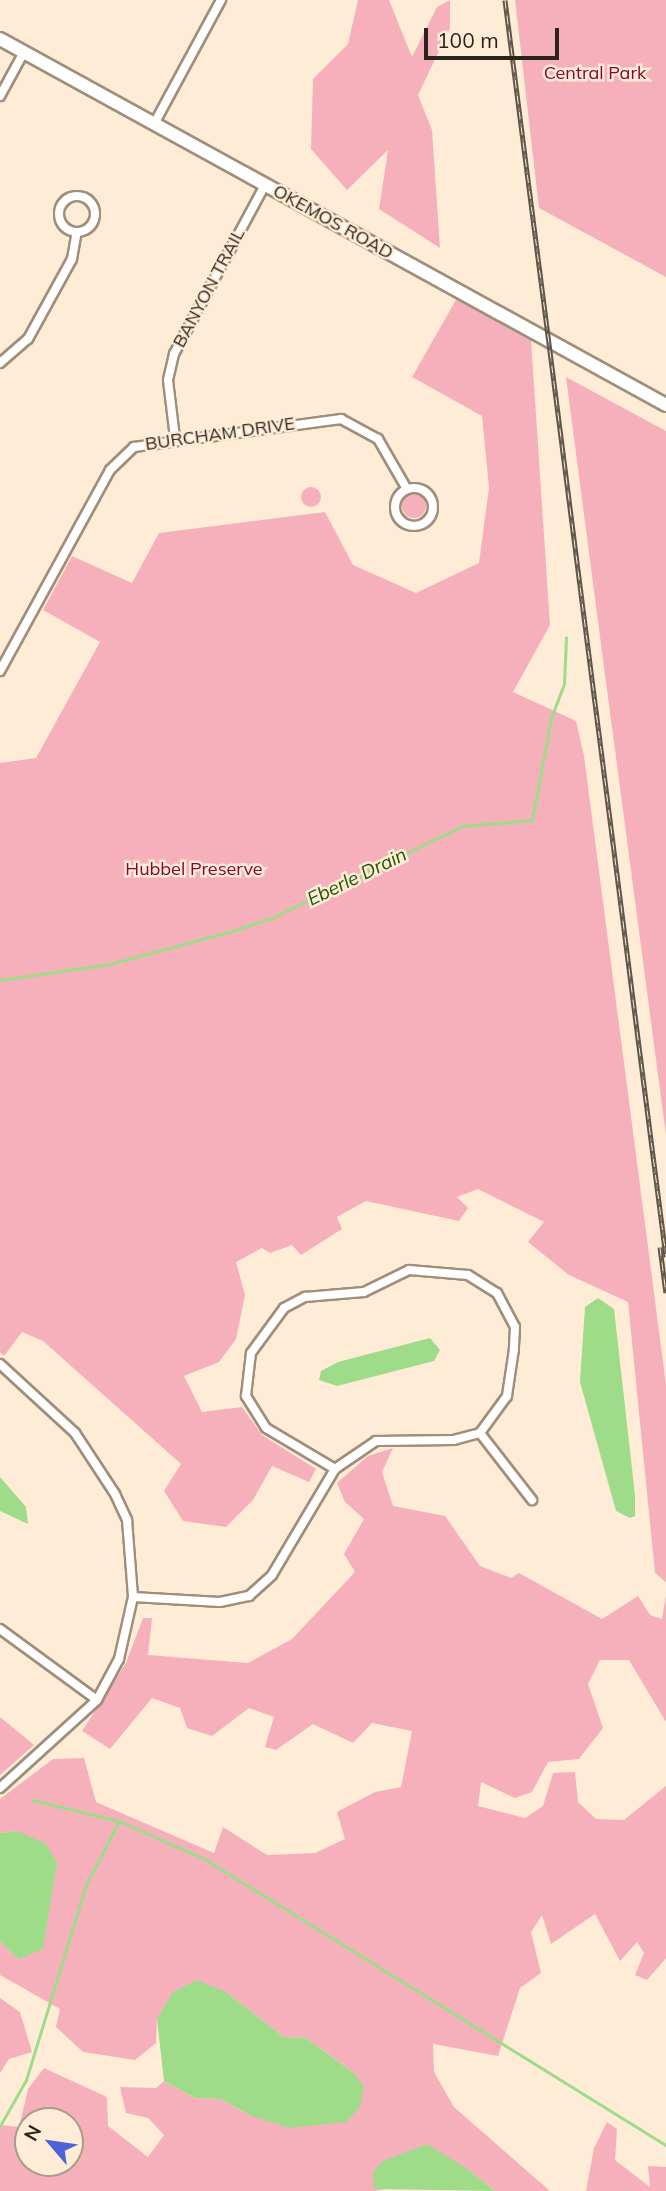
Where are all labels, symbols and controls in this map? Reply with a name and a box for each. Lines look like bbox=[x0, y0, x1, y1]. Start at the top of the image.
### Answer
scale bar bbox=[428, 14, 563, 58]
text: 100 m bbox=[437, 27, 499, 53]
park label: Central Park bbox=[544, 62, 646, 84]
street label: OKEMOS ROAD bbox=[269, 180, 397, 264]
street label: BANYON TRAIL bbox=[169, 225, 249, 351]
street label: BURCHAM DRIVE bbox=[144, 413, 296, 455]
water label: Eberle Drain bbox=[304, 843, 410, 911]
park label: Hubbel Preserve bbox=[125, 858, 263, 880]
north arrow bbox=[14, 2107, 84, 2177]
text: N bbox=[18, 2121, 46, 2145]

